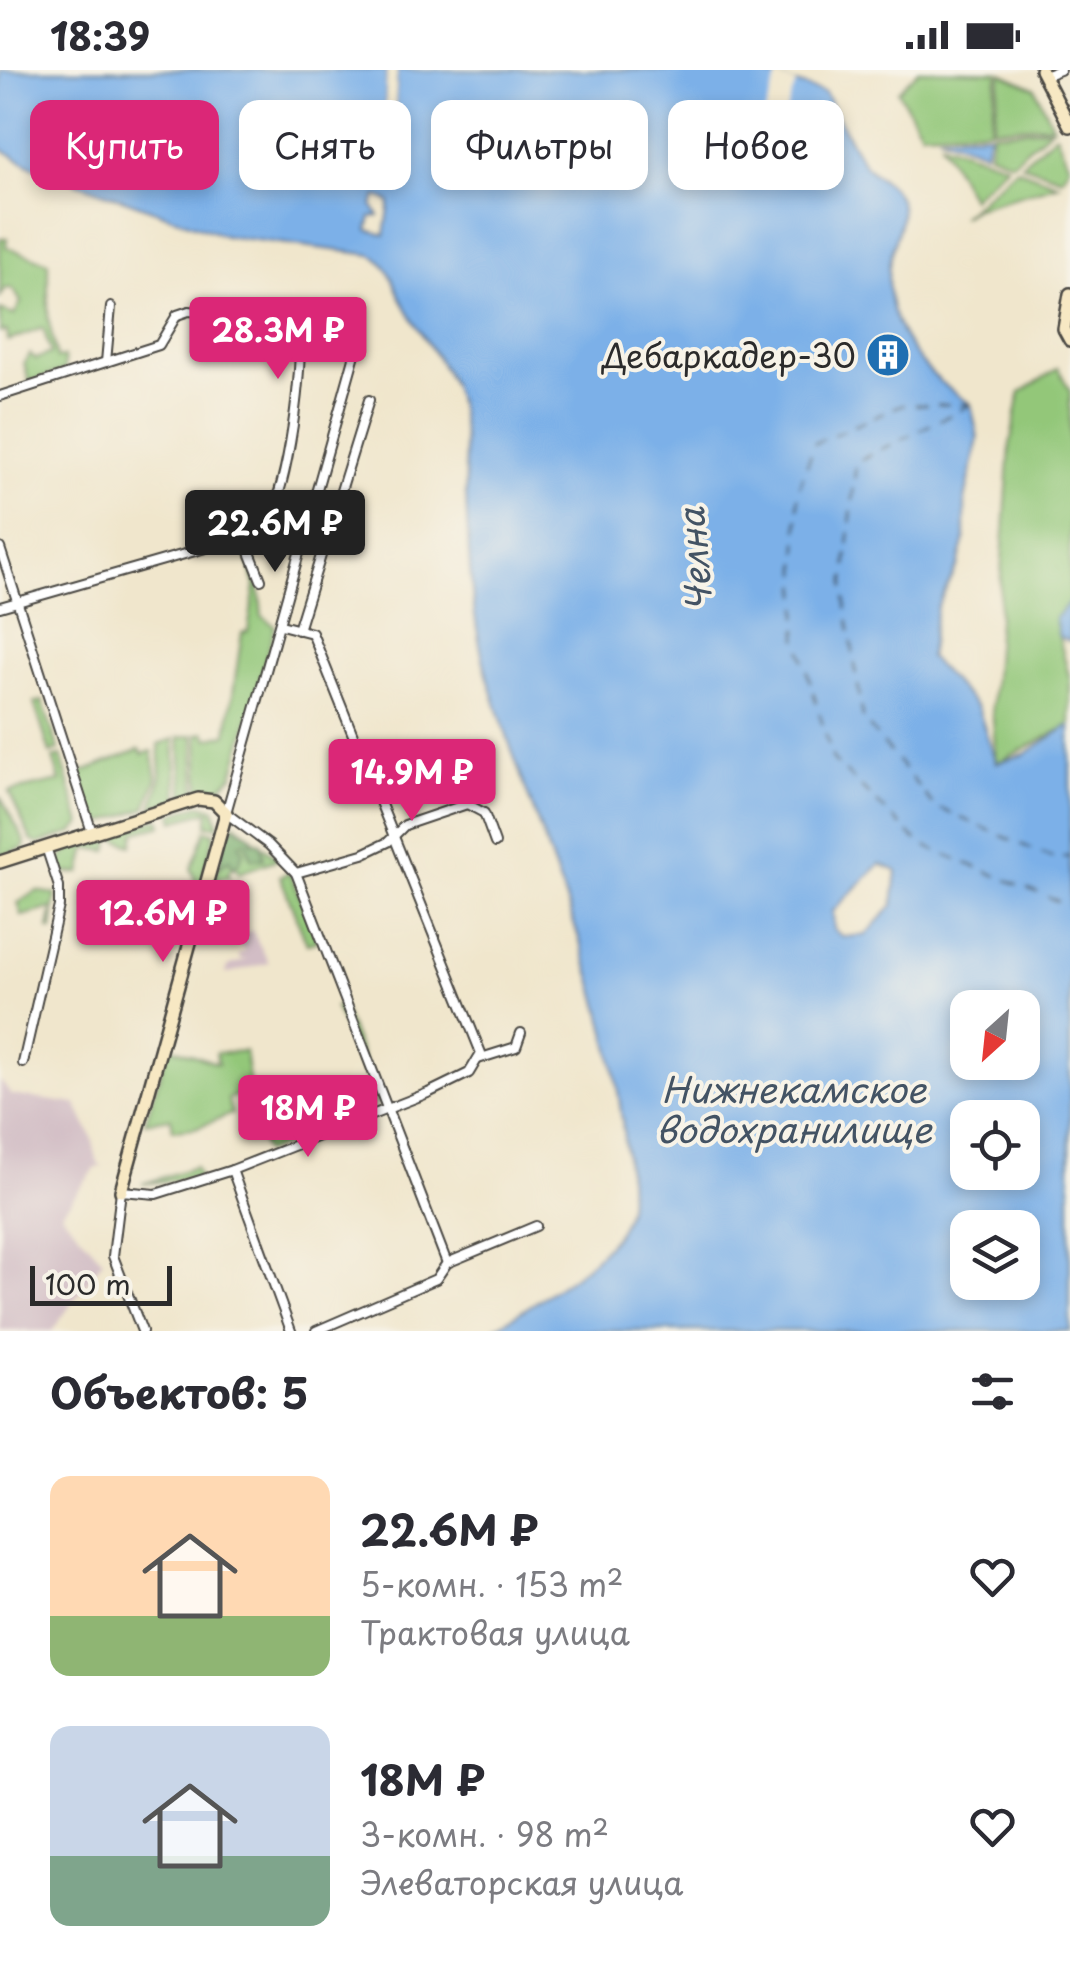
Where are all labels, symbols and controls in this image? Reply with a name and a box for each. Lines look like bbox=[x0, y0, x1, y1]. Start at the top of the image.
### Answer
text: 18:39 bbox=[50, 7, 150, 64]
chip: Купить bbox=[30, 100, 219, 190]
chip: Снять bbox=[239, 100, 411, 190]
chip: Фильтры bbox=[431, 100, 648, 190]
chip: Новое bbox=[668, 100, 844, 190]
pin: 28.3M ₽ bbox=[186, 297, 370, 382]
text: 28.3M ₽ bbox=[211, 305, 345, 353]
place label: Дебаркадер-30 bbox=[601, 331, 856, 379]
building icon: Дебаркадер-30 bbox=[865, 332, 911, 378]
pin: 22.6M ₽ bbox=[183, 490, 367, 575]
text: 22.6M ₽ bbox=[207, 498, 343, 546]
water label: Челна bbox=[663, 504, 725, 614]
pin: 14.9M ₽ bbox=[320, 739, 504, 824]
text: 14.9M ₽ bbox=[351, 747, 473, 795]
pin: 12.6M ₽ bbox=[71, 880, 255, 965]
text: 12.6M ₽ bbox=[98, 888, 228, 936]
north arrow bbox=[950, 990, 1040, 1080]
map controls bbox=[950, 990, 1040, 1300]
water label: Нижнекамское водохранилище bbox=[656, 1062, 933, 1155]
pin: 18M ₽ bbox=[238, 1075, 378, 1160]
text: 18M ₽ bbox=[260, 1083, 356, 1131]
button: locate bbox=[950, 1100, 1040, 1190]
button: layers bbox=[950, 1210, 1040, 1300]
scale bar bbox=[30, 1261, 172, 1306]
text: 100 m bbox=[45, 1262, 131, 1305]
text: Объектов: 5 bbox=[50, 1360, 309, 1423]
icon: filters bbox=[965, 1364, 1020, 1419]
text: 22.6M ₽ bbox=[360, 1497, 538, 1560]
icon: home bbox=[130, 1516, 250, 1636]
icon: heart bbox=[965, 1549, 1020, 1604]
text: 5-комн. · 153 m² bbox=[360, 1560, 623, 1608]
text: Трактовая улица bbox=[360, 1608, 630, 1656]
text: 18M ₽ bbox=[360, 1747, 485, 1810]
icon: home bbox=[130, 1766, 250, 1886]
icon: heart bbox=[965, 1799, 1020, 1854]
text: 3-комн. · 98 m² bbox=[360, 1810, 609, 1858]
text: Элеваторская улица bbox=[360, 1858, 683, 1906]

